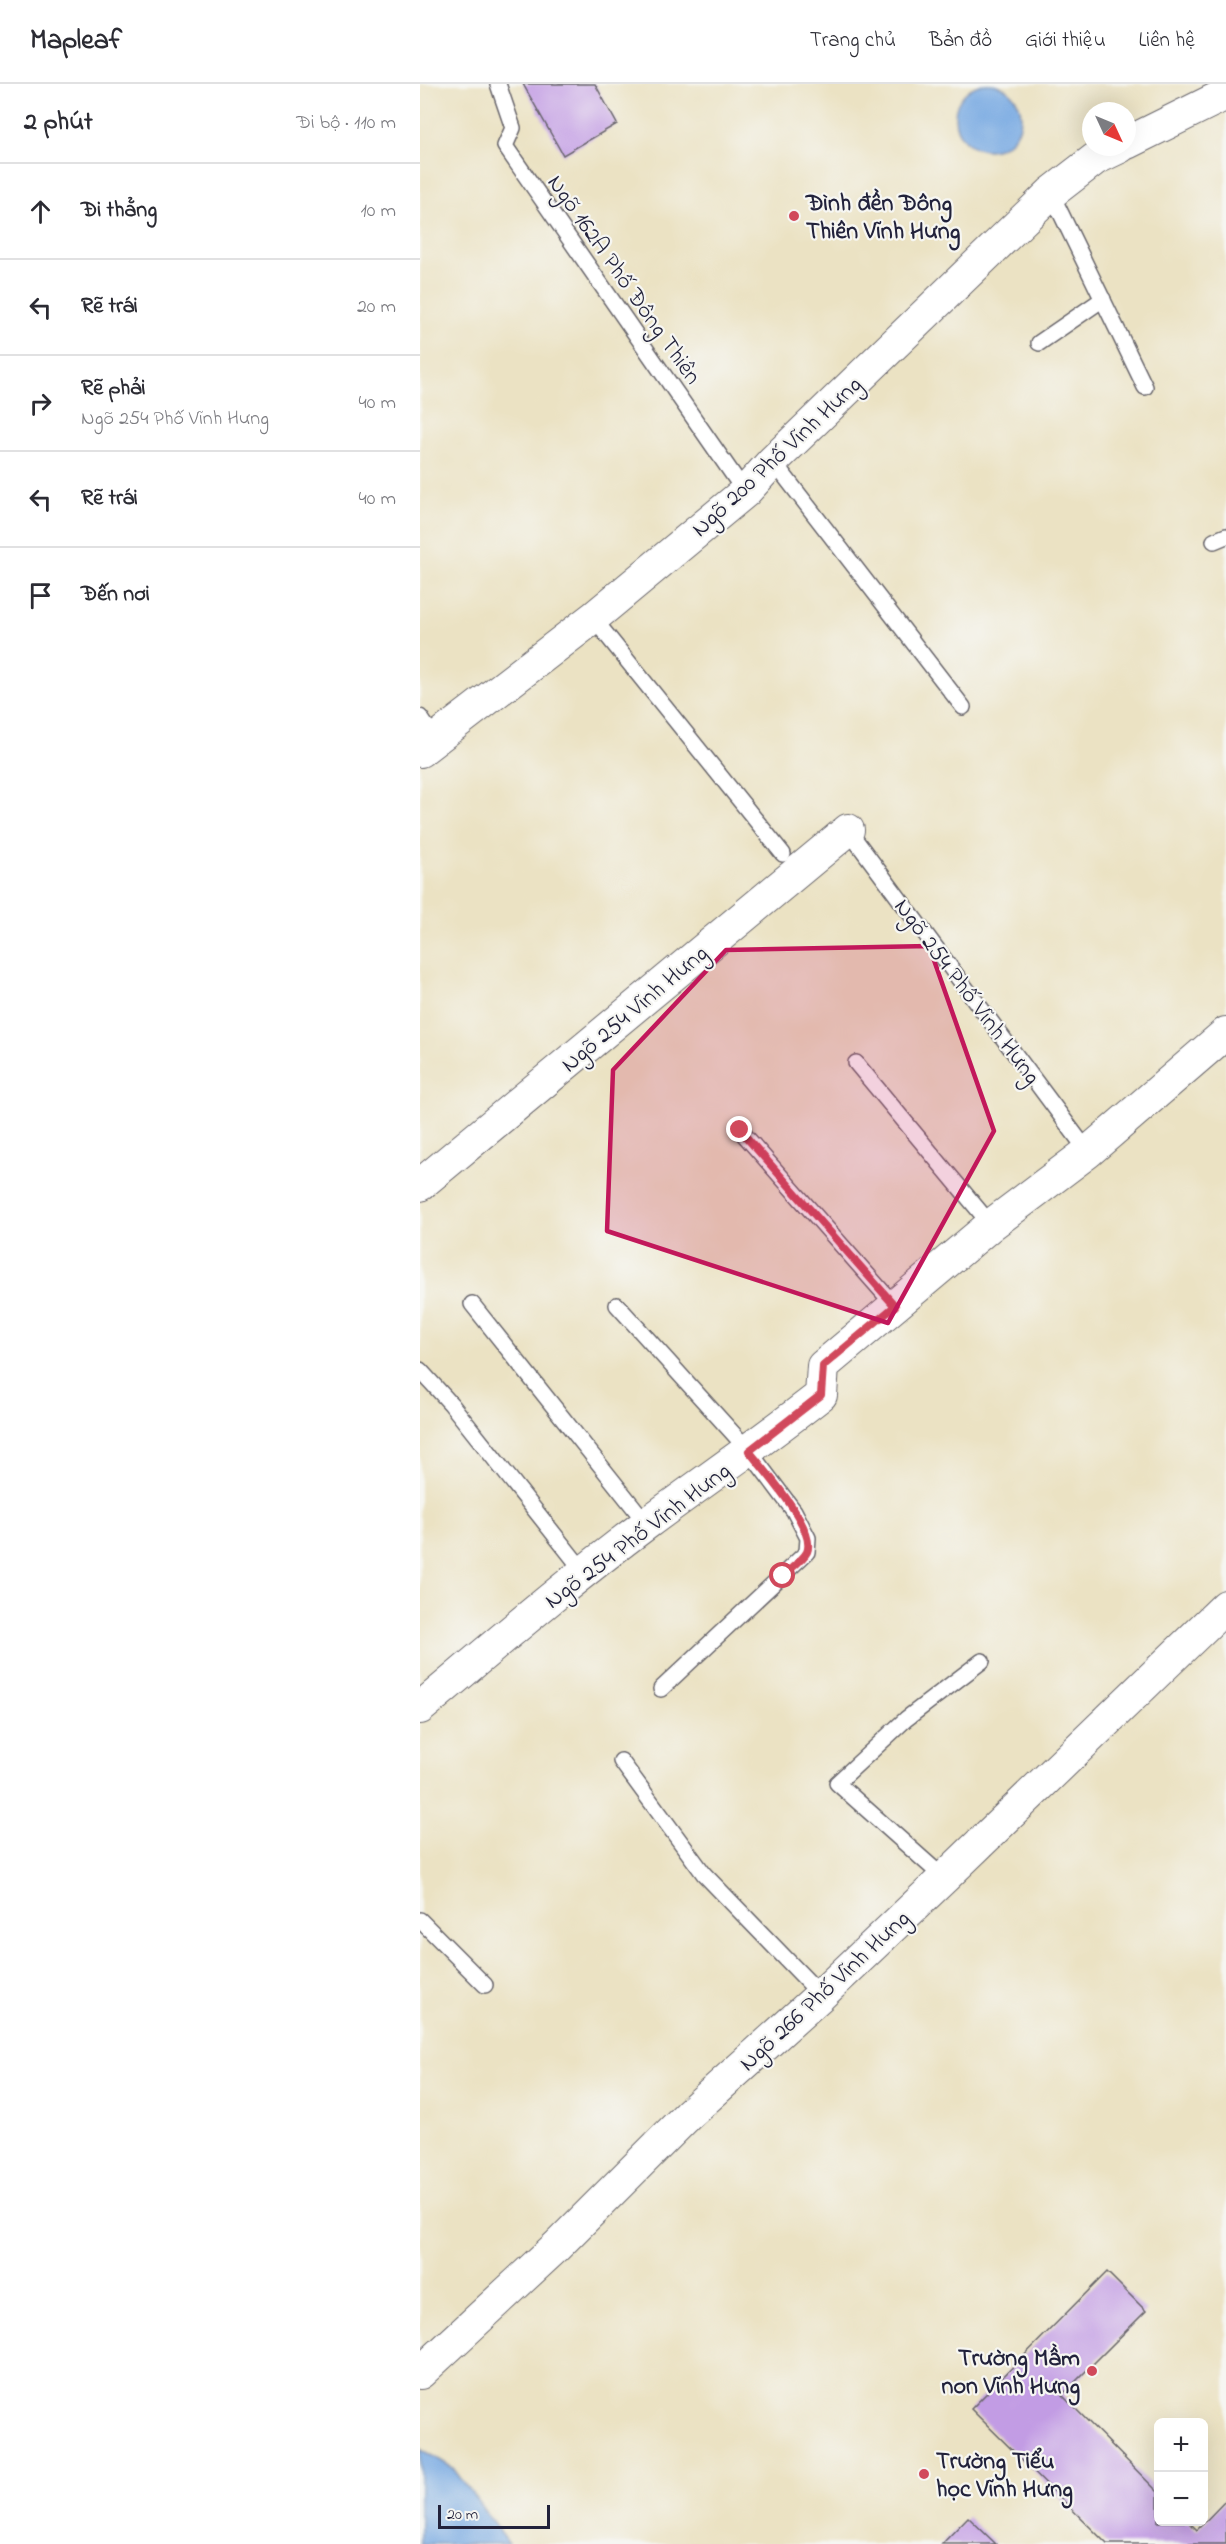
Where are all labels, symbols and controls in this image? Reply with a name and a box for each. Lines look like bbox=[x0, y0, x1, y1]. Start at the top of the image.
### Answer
text: Mapleaf bbox=[30, 21, 122, 62]
text: Trang chủ bbox=[810, 26, 896, 56]
text: Bản đồ bbox=[929, 26, 992, 56]
text: Giới thiệu bbox=[1025, 26, 1106, 56]
text: Liên hệ bbox=[1139, 26, 1196, 56]
north arrow bbox=[1082, 102, 1136, 156]
text: 2 phút bbox=[24, 104, 93, 142]
text: Đi bộ · 110 m bbox=[296, 109, 396, 138]
street label: Ngõ 162A Phố Đông Thiên bbox=[537, 168, 709, 393]
place label: Đình đền Đông Thiên Vĩnh Hưng bbox=[805, 187, 961, 251]
icon: ahead bbox=[24, 195, 57, 228]
text: Đi thẳng bbox=[81, 195, 157, 227]
text: 10 m bbox=[360, 197, 396, 226]
marker: Đình đền Đông Thiên Vĩnh Hưng bbox=[787, 209, 801, 223]
icon: left bbox=[24, 291, 57, 324]
text: Rẽ trái bbox=[81, 291, 138, 323]
text: 20 m bbox=[357, 293, 396, 322]
street label: Ngõ 200 Phố Vĩnh Hưng bbox=[684, 369, 871, 547]
text: Rẽ phải bbox=[81, 373, 145, 405]
icon: right bbox=[24, 387, 57, 420]
text: 40 m bbox=[359, 389, 396, 418]
text: Ngõ 254 Phố Vĩnh Hưng bbox=[81, 405, 269, 434]
icon: left bbox=[24, 483, 57, 516]
text: Rẽ trái bbox=[81, 483, 138, 515]
text: 40 m bbox=[359, 485, 396, 514]
icon: arrive bbox=[24, 579, 57, 612]
text: Đến nơi bbox=[81, 579, 150, 611]
street label: Ngõ 254 Phố Vĩnh Hưng bbox=[884, 892, 1048, 1093]
street label: Ngõ 254 Vĩnh Hưng bbox=[554, 938, 717, 1082]
route end bbox=[726, 1116, 752, 1142]
street label: Ngõ 254 Phố Vĩnh Hưng bbox=[538, 1455, 739, 1619]
route start bbox=[769, 1562, 795, 1588]
street label: Ngõ 266 Phố Vĩnh Hưng bbox=[732, 1903, 919, 2081]
place label: Trường Mầm non Vĩnh Hưng bbox=[942, 2342, 1080, 2406]
marker: Trường Mầm non Vĩnh Hưng bbox=[1085, 2364, 1099, 2378]
map controls bbox=[1154, 2418, 1208, 2526]
button: + bbox=[1154, 2418, 1208, 2472]
place label: Trường Tiểu học Vĩnh Hưng bbox=[936, 2445, 1073, 2509]
marker: Trường Tiểu học Vĩnh Hưng bbox=[917, 2467, 931, 2481]
button: − bbox=[1154, 2472, 1208, 2526]
scale bar bbox=[438, 2502, 550, 2530]
text: 20 m bbox=[447, 2503, 478, 2527]

